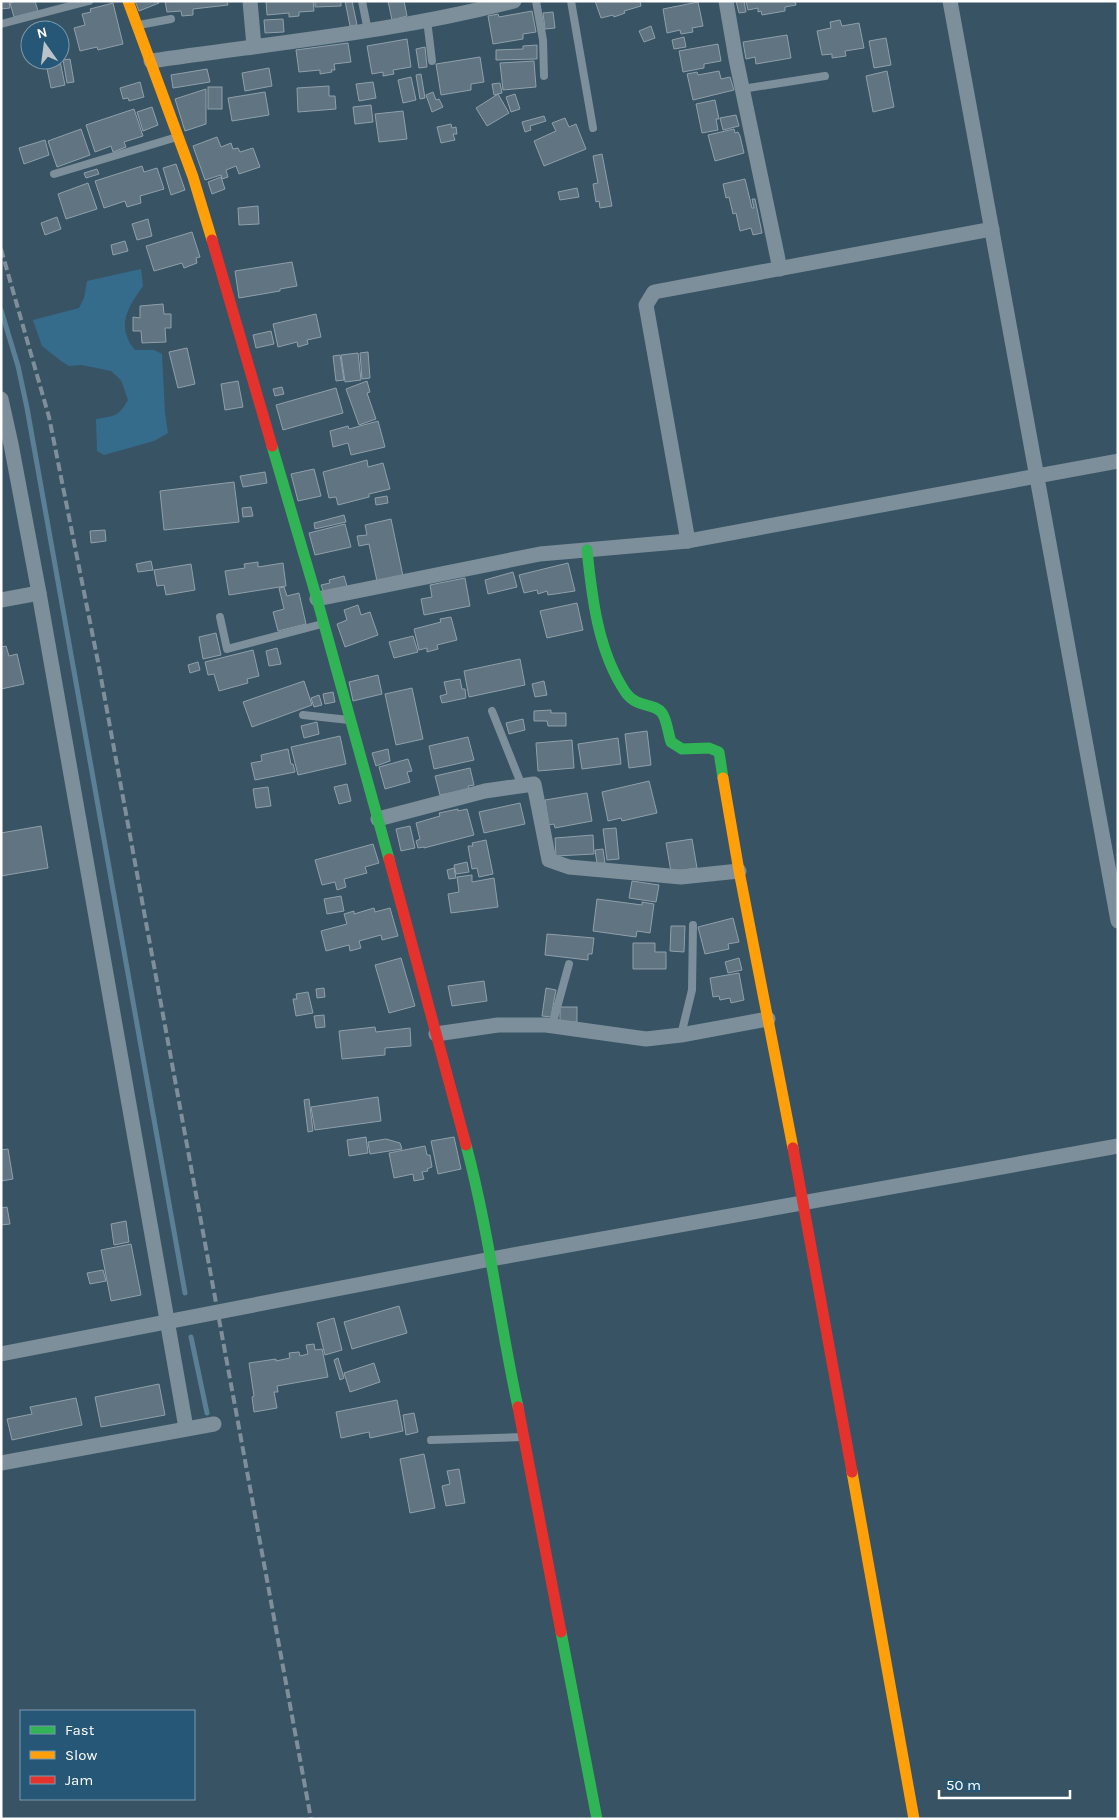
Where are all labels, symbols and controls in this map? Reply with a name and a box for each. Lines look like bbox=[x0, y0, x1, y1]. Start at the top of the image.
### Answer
north arrow bbox=[20, 20, 70, 70]
text: N bbox=[35, 23, 49, 42]
legend bbox=[20, 1710, 195, 1800]
text: Fast bbox=[65, 1721, 95, 1739]
text: Slow bbox=[65, 1746, 97, 1764]
scale bar bbox=[939, 1768, 1070, 1800]
text: Jam bbox=[65, 1771, 93, 1789]
text: 50 m bbox=[946, 1776, 981, 1794]

